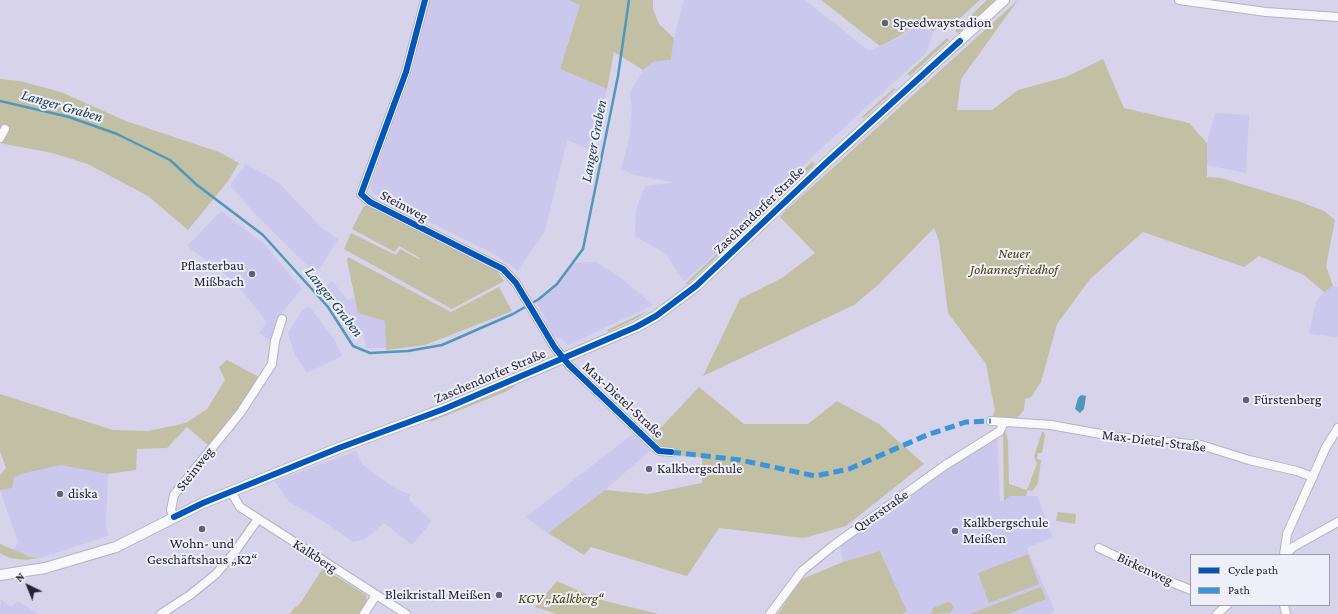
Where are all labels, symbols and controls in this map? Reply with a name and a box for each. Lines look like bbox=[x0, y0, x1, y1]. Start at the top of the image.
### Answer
place label: Speedwaystadion bbox=[893, 15, 992, 31]
marker: Speedwaystadion bbox=[880, 18, 890, 28]
water label: Langer Graben bbox=[19, 86, 105, 126]
water label: Langer Graben bbox=[577, 98, 611, 184]
street label: Zaschendorfer Straße bbox=[710, 162, 808, 258]
street label: Steinweg bbox=[377, 186, 431, 226]
park label: Neuer Johannesfriedhof bbox=[970, 246, 1058, 278]
place label: Pflasterbau Mißbach bbox=[181, 258, 244, 290]
water label: Langer Graben bbox=[301, 263, 367, 341]
marker: Pflasterbau Mißbach bbox=[247, 269, 257, 279]
street label: Zaschendorfer Straße bbox=[432, 345, 548, 407]
street label: Max-Dietel-Straße bbox=[579, 358, 667, 442]
place label: Fürstenberg bbox=[1254, 392, 1322, 408]
marker: Fürstenberg bbox=[1241, 395, 1251, 405]
street label: Max-Dietel-Straße bbox=[1101, 426, 1207, 456]
street label: Steinweg bbox=[173, 444, 217, 494]
place label: Kalkbergschule bbox=[657, 461, 742, 477]
marker: Kalkbergschule bbox=[644, 464, 654, 474]
place label: diska bbox=[68, 486, 98, 502]
street label: Querstraße bbox=[850, 486, 912, 536]
marker: diska bbox=[55, 489, 65, 499]
place label: Kalkbergschule Meißen bbox=[963, 515, 1048, 548]
marker: Wohn- und Geschäftshaus „K2“ bbox=[197, 524, 207, 534]
marker: Kalkbergschule Meißen bbox=[950, 526, 960, 536]
street label: Kalkberg bbox=[290, 535, 340, 577]
place label: Wohn- und Geschäftshaus „K2“ bbox=[147, 536, 257, 568]
street label: Birkenweg bbox=[1114, 549, 1176, 589]
legend bbox=[1190, 554, 1330, 606]
text: Cycle path bbox=[1228, 563, 1278, 577]
north arrow bbox=[8, 566, 48, 606]
text: N bbox=[13, 570, 27, 584]
text: Path bbox=[1228, 583, 1250, 597]
place label: Bleikristall Meißen bbox=[385, 587, 491, 603]
marker: Bleikristall Meißen bbox=[494, 590, 504, 600]
park label: KGV „Kalkberg“ bbox=[518, 591, 604, 607]

